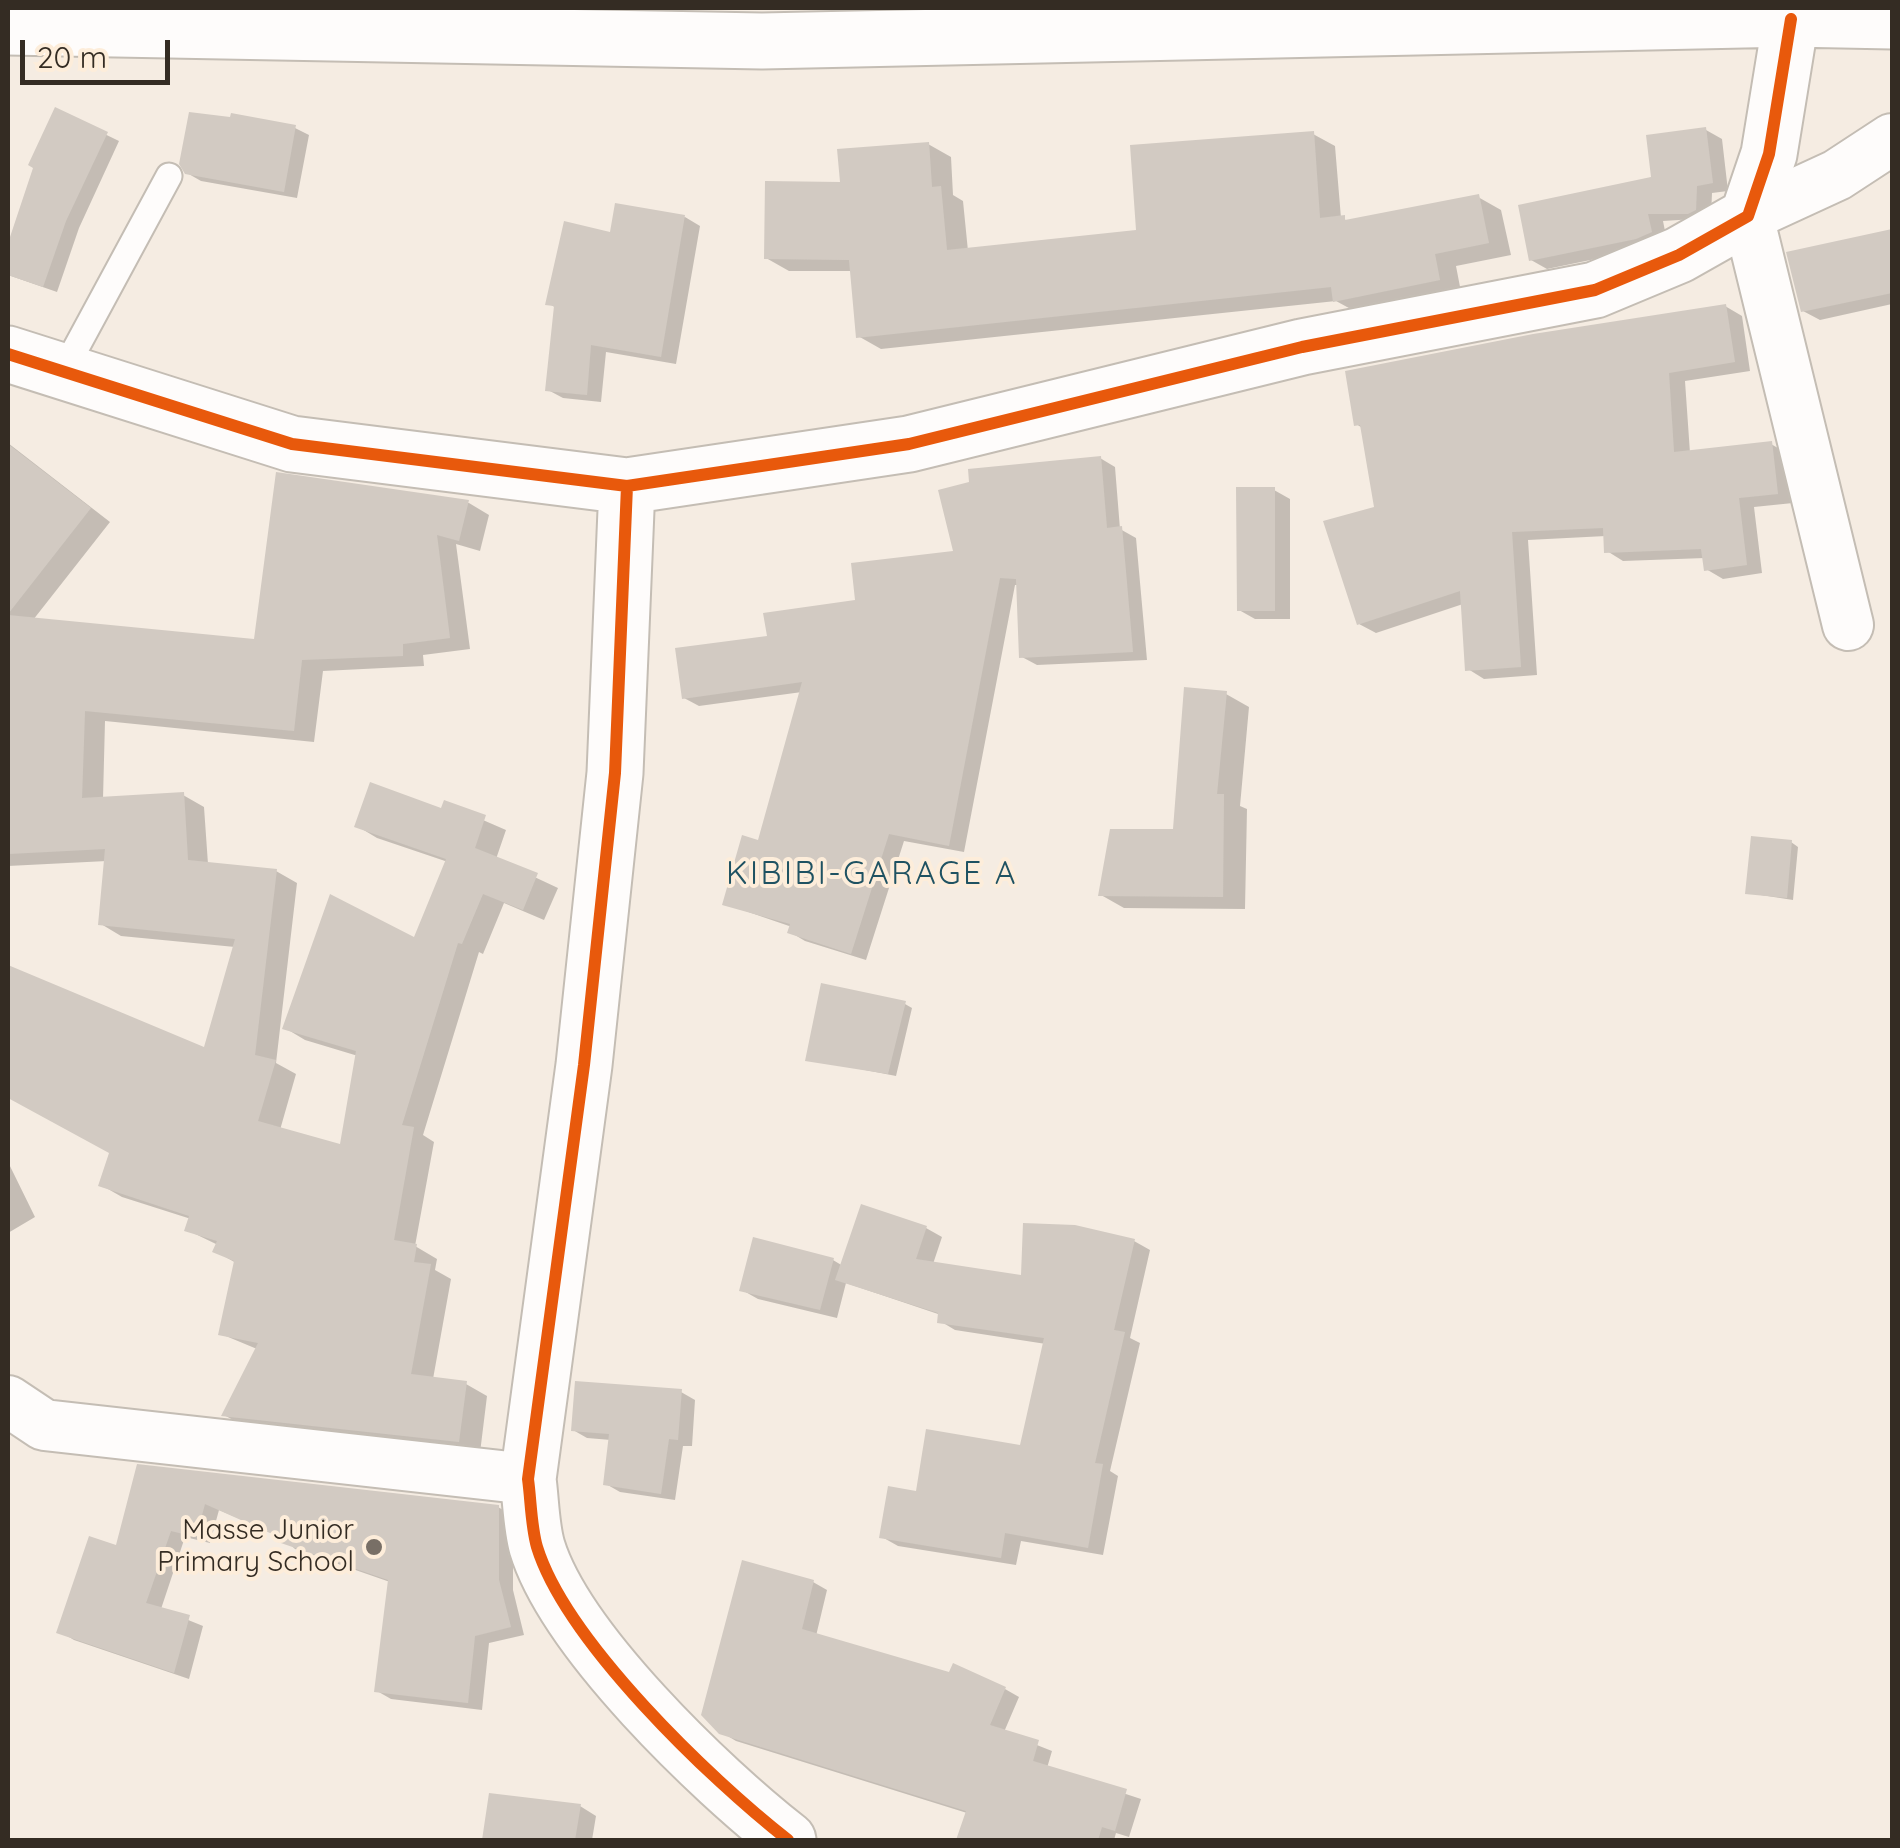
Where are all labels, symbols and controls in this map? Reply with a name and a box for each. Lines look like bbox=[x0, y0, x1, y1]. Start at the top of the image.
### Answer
scale bar bbox=[25, 20, 175, 82]
text: 20 m bbox=[37, 38, 107, 76]
district label: KIBIBI-GARAGE A bbox=[726, 855, 1018, 893]
place label: Masse Junior Primary School bbox=[157, 1514, 354, 1580]
marker: Masse Junior Primary School bbox=[363, 1536, 385, 1558]

